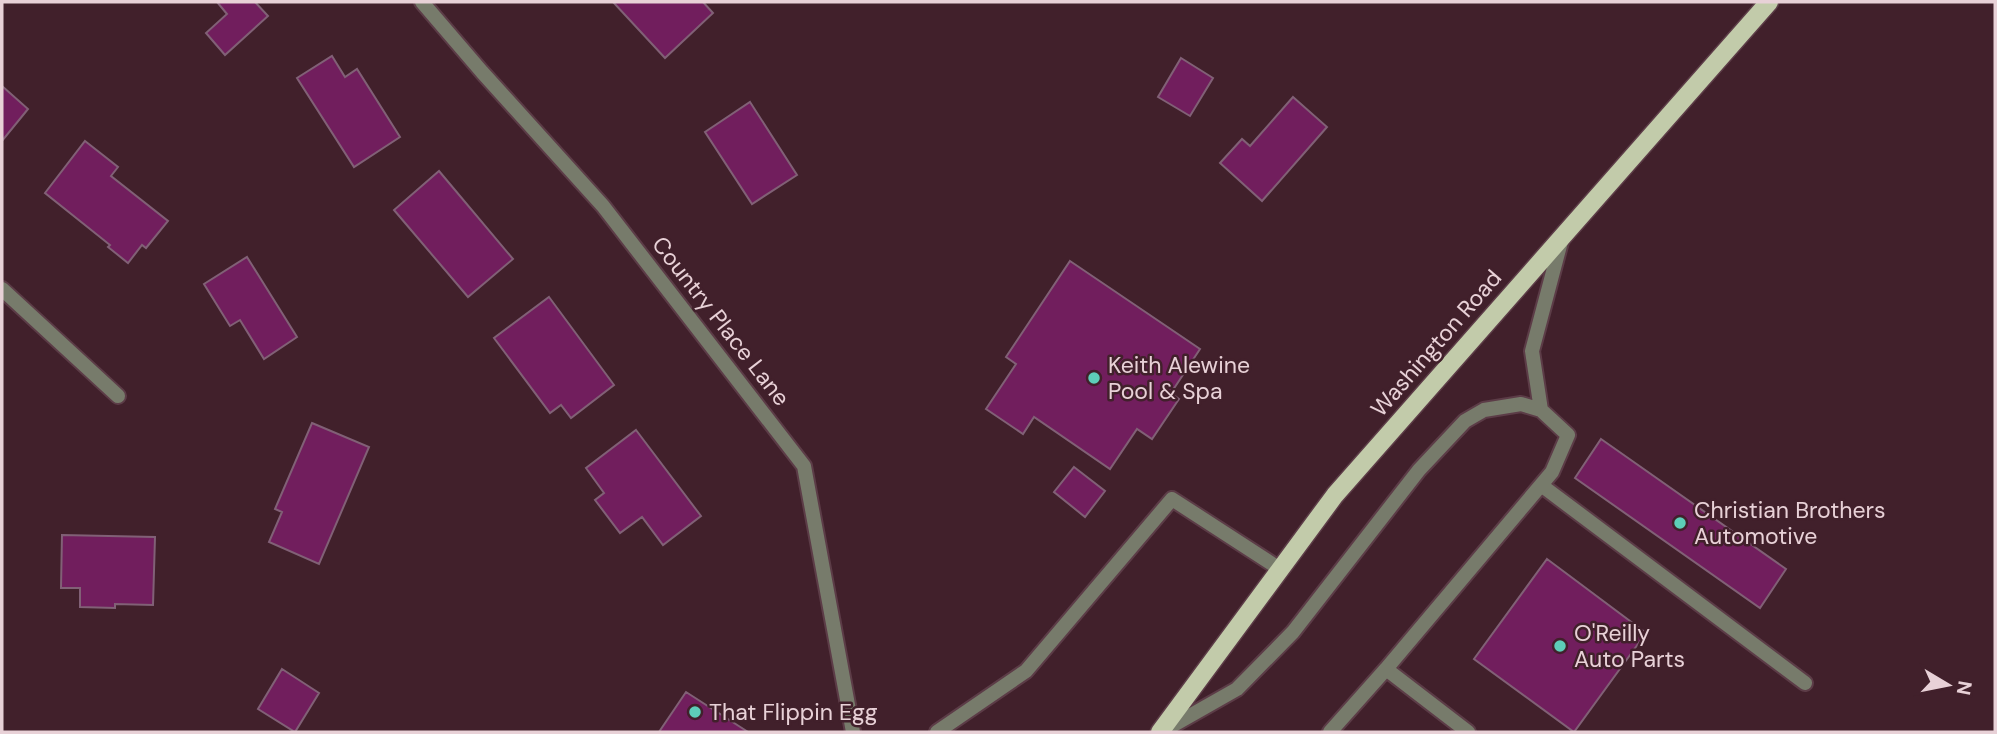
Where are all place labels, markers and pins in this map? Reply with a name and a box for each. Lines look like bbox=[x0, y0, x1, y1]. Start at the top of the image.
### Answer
place label: Keith Alewine Pool & Spa bbox=[1108, 350, 1250, 406]
marker: Keith Alewine Pool & Spa bbox=[1086, 370, 1102, 386]
place label: Christian Brothers Automotive bbox=[1694, 495, 1886, 551]
marker: Christian Brothers Automotive bbox=[1672, 515, 1688, 531]
place label: O'Reilly Auto Parts bbox=[1574, 618, 1685, 674]
marker: O'Reilly Auto Parts bbox=[1552, 638, 1568, 654]
place label: That Flippin Egg bbox=[709, 697, 878, 727]
marker: That Flippin Egg bbox=[687, 704, 703, 720]

